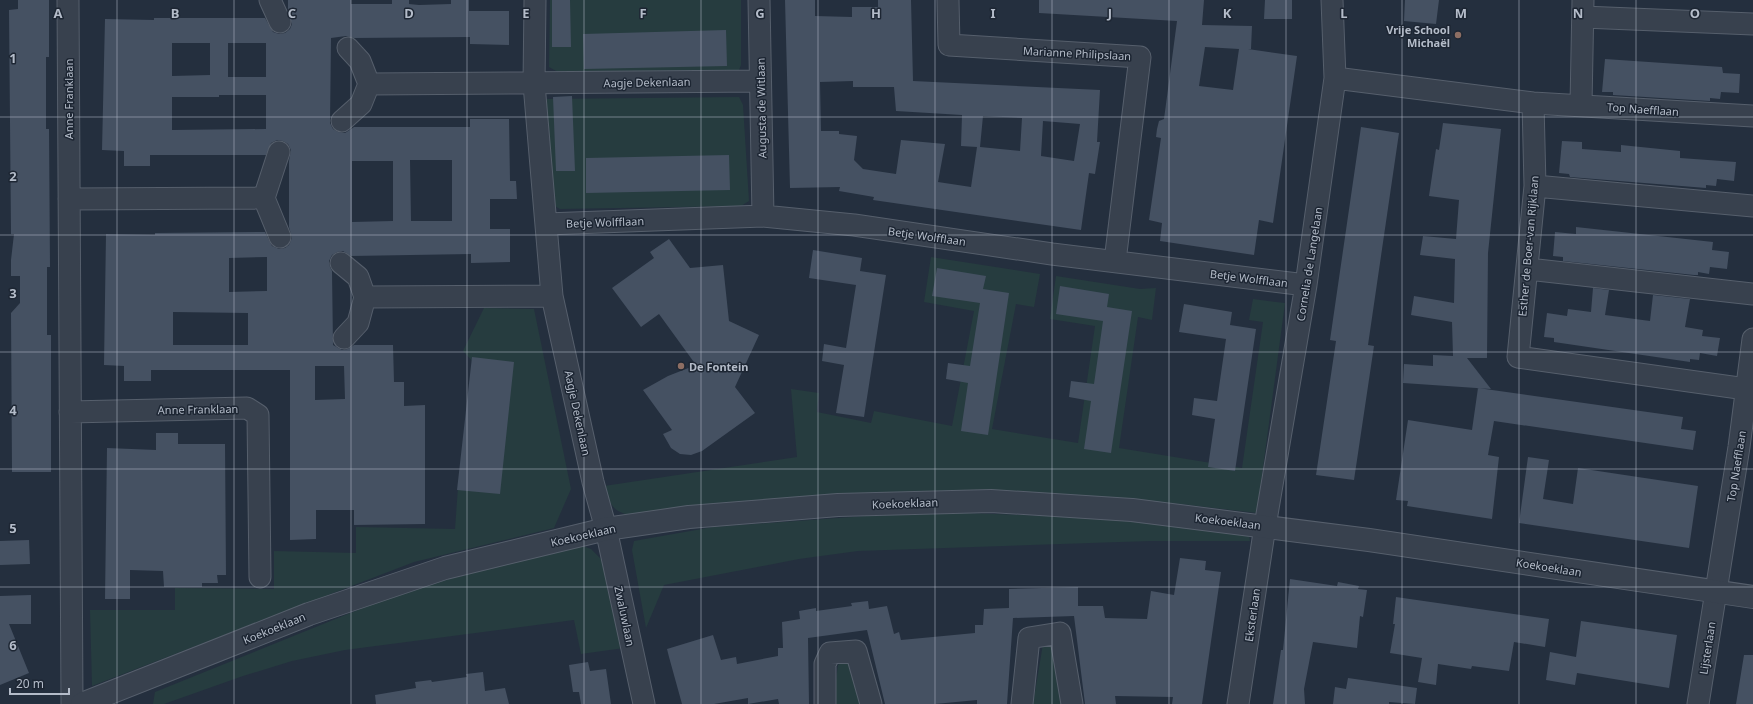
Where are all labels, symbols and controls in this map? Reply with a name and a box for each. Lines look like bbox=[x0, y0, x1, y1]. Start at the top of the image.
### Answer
text: A bbox=[54, 4, 63, 22]
text: B bbox=[171, 4, 179, 22]
text: C bbox=[288, 4, 296, 22]
text: D bbox=[404, 4, 414, 22]
text: E bbox=[522, 4, 530, 22]
text: F bbox=[639, 4, 647, 22]
text: G bbox=[755, 4, 765, 22]
text: H bbox=[871, 4, 881, 22]
text: I bbox=[990, 4, 996, 22]
text: J bbox=[1107, 4, 1112, 22]
text: K bbox=[1223, 4, 1232, 22]
text: L bbox=[1340, 4, 1348, 22]
text: M bbox=[1455, 4, 1467, 22]
text: N bbox=[1573, 4, 1583, 22]
text: O bbox=[1690, 4, 1700, 22]
place label: Vrije School Michaël bbox=[1386, 22, 1450, 50]
marker: Vrije School Michaël bbox=[1453, 30, 1463, 40]
street label: Marianne Philipslaan bbox=[1023, 43, 1131, 63]
text: 1 bbox=[9, 49, 17, 67]
street label: Augusta de Witlaan bbox=[753, 58, 769, 158]
street label: Anne Franklaan bbox=[61, 59, 76, 139]
street label: Aagje Dekenlaan bbox=[603, 74, 691, 90]
street label: Top Naefflaan bbox=[1607, 99, 1679, 119]
text: 2 bbox=[9, 167, 17, 185]
street label: Esther de Boer-van Rijklaan bbox=[1514, 175, 1542, 317]
street label: Cornelia de Langelaan bbox=[1293, 206, 1325, 322]
street label: Betje Wolfflaan bbox=[566, 213, 644, 231]
street label: Betje Wolfflaan bbox=[887, 223, 967, 249]
street label: Betje Wolfflaan bbox=[1209, 266, 1289, 290]
text: 3 bbox=[9, 284, 17, 302]
place label: De Fontein bbox=[689, 359, 748, 374]
marker: De Fontein bbox=[676, 361, 686, 371]
street label: Aagje Dekenlaan bbox=[562, 369, 594, 457]
text: 4 bbox=[9, 401, 17, 419]
street label: Anne Franklaan bbox=[158, 401, 238, 417]
street label: Top Naefflaan bbox=[1723, 429, 1749, 503]
street label: Koekoeklaan bbox=[872, 494, 938, 512]
street label: Koekoeklaan bbox=[1194, 510, 1262, 532]
text: 5 bbox=[9, 519, 17, 537]
street label: Koekoeklaan bbox=[549, 520, 617, 550]
street label: Koekoeklaan bbox=[1515, 554, 1583, 580]
street label: Zwaluwlaan bbox=[611, 584, 639, 648]
street label: Eksterlaan bbox=[1241, 587, 1263, 643]
street label: Koekoeklaan bbox=[240, 609, 308, 647]
street label: Lijsterlaan bbox=[1695, 620, 1719, 676]
text: 6 bbox=[9, 636, 17, 654]
scale bar bbox=[10, 670, 69, 696]
text: 20 m bbox=[16, 675, 44, 692]

